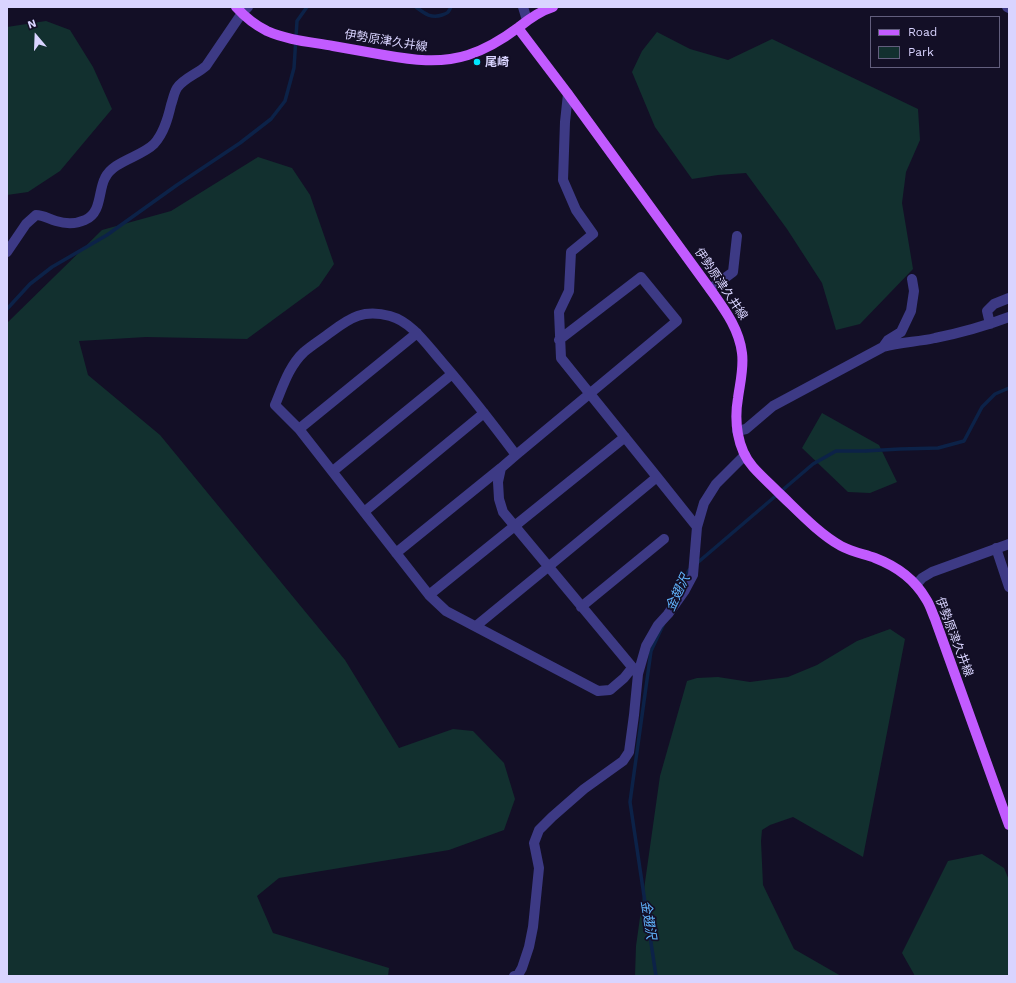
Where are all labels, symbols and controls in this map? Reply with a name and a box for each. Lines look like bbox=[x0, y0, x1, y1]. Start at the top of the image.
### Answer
north arrow bbox=[16, 16, 56, 56]
legend bbox=[870, 16, 1000, 68]
text: N bbox=[26, 17, 38, 32]
text: Road bbox=[908, 25, 937, 39]
street label: 伊勢原津久井線 bbox=[343, 27, 429, 55]
text: Park bbox=[908, 45, 934, 59]
place label: 尾崎 bbox=[485, 55, 509, 69]
marker: 尾崎 bbox=[472, 57, 482, 67]
street label: 伊勢原津久井線 bbox=[692, 245, 750, 323]
water label: 金翅沢 bbox=[663, 572, 693, 614]
street label: 伊勢原津久井線 bbox=[932, 595, 976, 679]
water label: 金翅沢 bbox=[637, 900, 659, 940]

